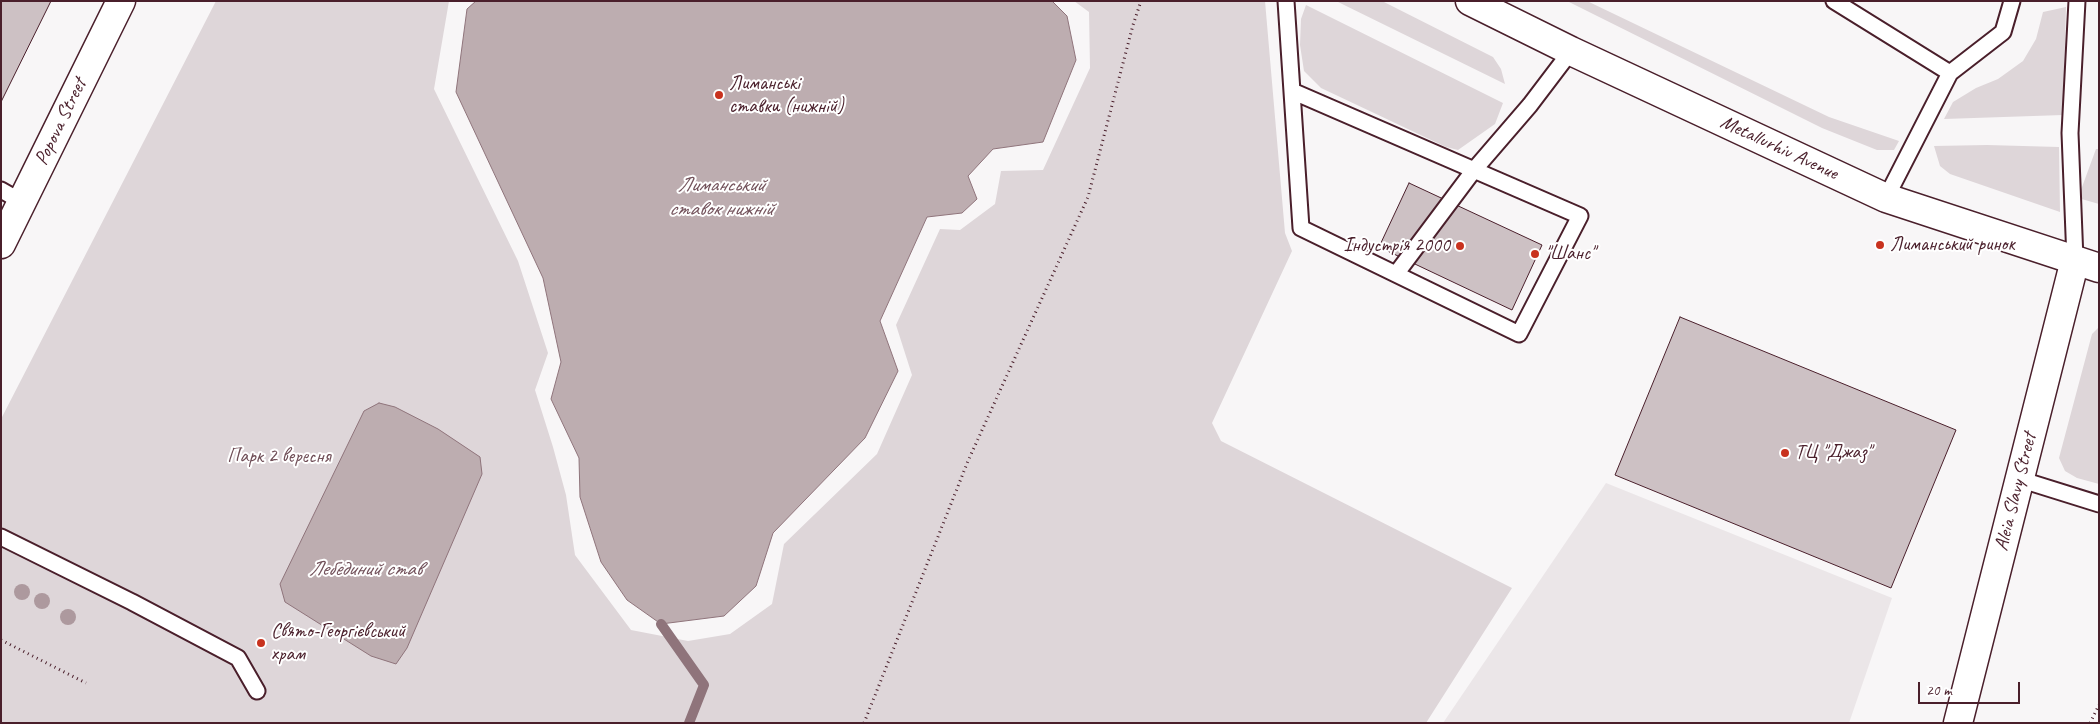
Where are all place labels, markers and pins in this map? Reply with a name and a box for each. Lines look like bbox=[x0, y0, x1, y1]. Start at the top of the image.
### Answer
place label: Лиманські ставки (нижній) bbox=[729, 72, 844, 119]
marker: Лиманські ставки (нижній) bbox=[713, 89, 725, 101]
place label: Лиманський ринок bbox=[1890, 233, 2015, 257]
place label: Індустрія 2000 bbox=[1344, 234, 1450, 258]
marker: Лиманський ринок bbox=[1874, 239, 1886, 251]
marker: Індустрія 2000 bbox=[1454, 240, 1466, 252]
place label: "Шанс" bbox=[1545, 242, 1595, 266]
marker: "Шанс" bbox=[1529, 248, 1541, 260]
place label: ТЦ "Джаз" bbox=[1795, 441, 1871, 465]
marker: ТЦ "Джаз" bbox=[1779, 447, 1791, 459]
place label: Свято-Георгієвський храм bbox=[271, 620, 405, 667]
marker: Свято-Георгієвський храм bbox=[255, 637, 267, 649]

